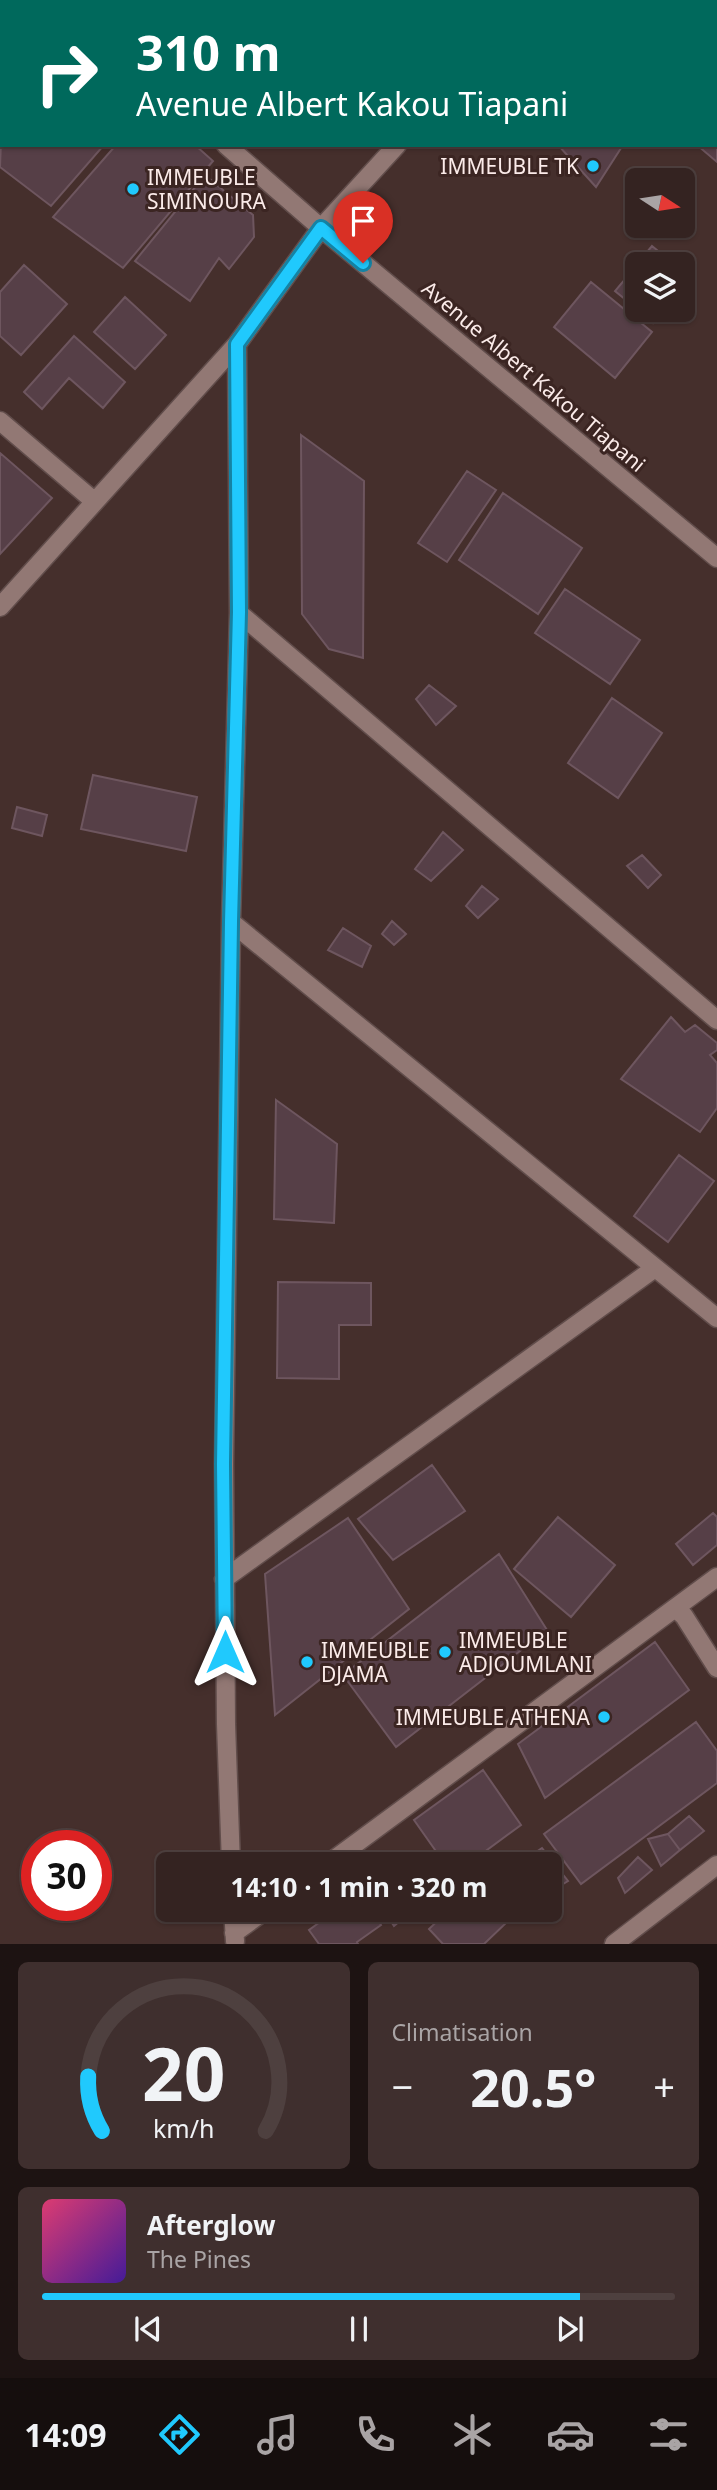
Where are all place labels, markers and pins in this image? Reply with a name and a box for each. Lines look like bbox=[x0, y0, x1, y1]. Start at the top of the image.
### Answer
place label: IMMEUBLE TK bbox=[440, 152, 579, 180]
marker: IMMEUBLE TK bbox=[585, 158, 601, 174]
place label: IMMEUBLE SIMINOURA bbox=[147, 163, 267, 215]
marker: IMMEUBLE SIMINOURA bbox=[125, 181, 141, 197]
pin bbox=[333, 191, 393, 263]
place label: IMMEUBLE ADJOUMLANI bbox=[459, 1626, 592, 1678]
place label: IMMEUBLE DJAMA bbox=[321, 1636, 430, 1688]
marker: IMMEUBLE ADJOUMLANI bbox=[437, 1644, 453, 1660]
marker: IMMEUBLE DJAMA bbox=[299, 1654, 315, 1670]
place label: IMMEUBLE ATHENA bbox=[396, 1703, 591, 1731]
marker: IMMEUBLE ATHENA bbox=[596, 1709, 612, 1725]

